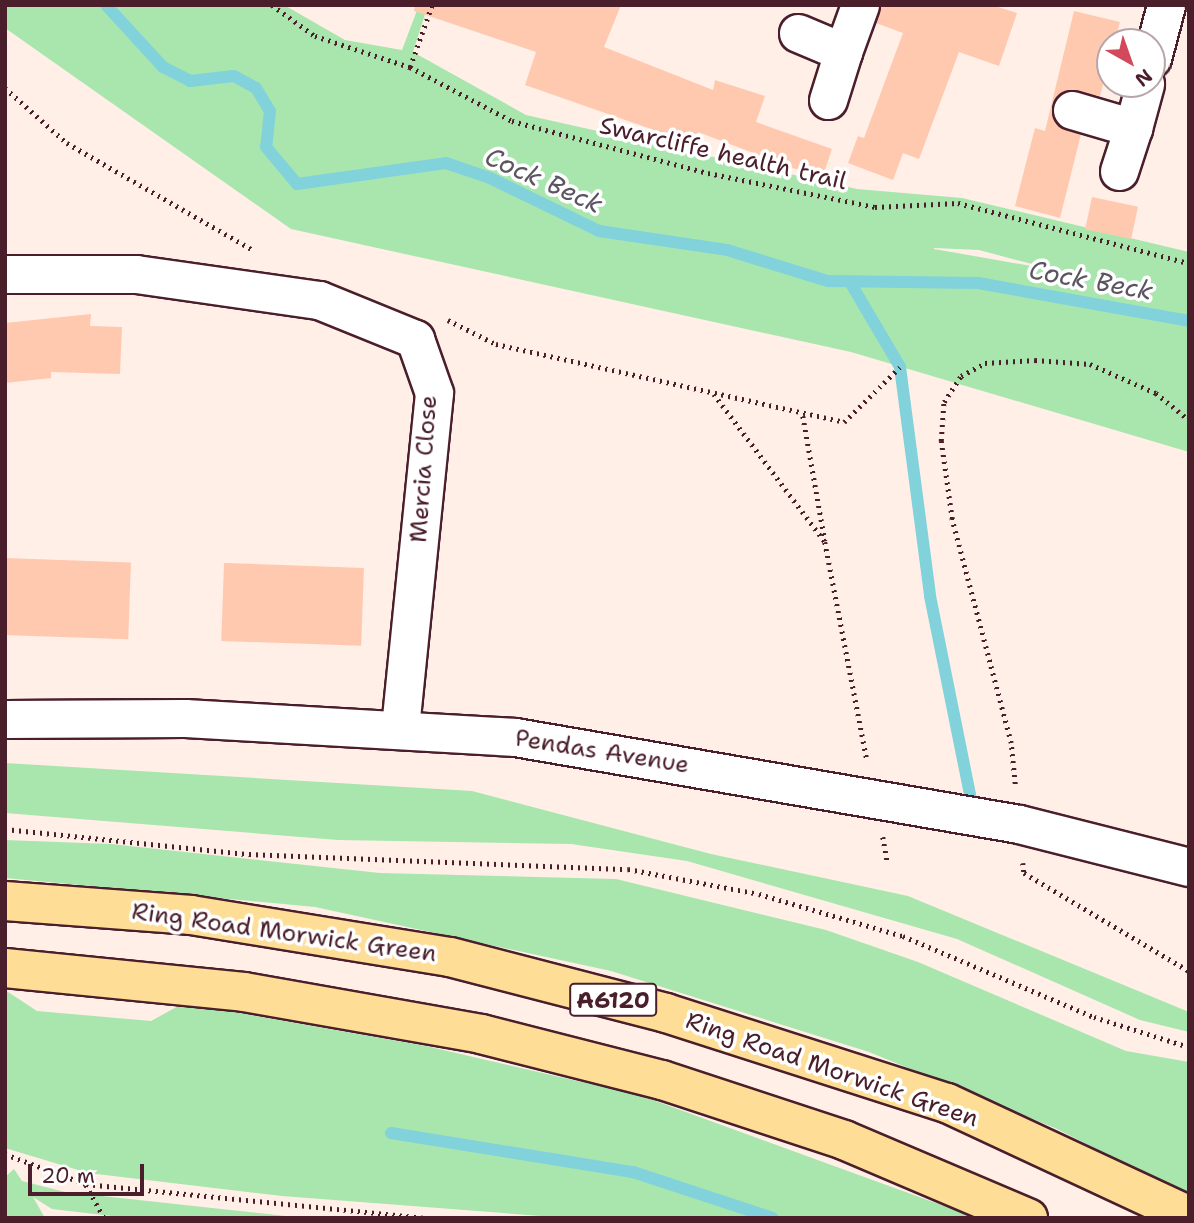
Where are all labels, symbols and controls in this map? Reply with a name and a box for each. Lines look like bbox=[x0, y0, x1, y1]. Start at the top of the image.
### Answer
north arrow bbox=[1096, 28, 1166, 98]
text: N bbox=[1130, 64, 1157, 92]
street label: Swarcliffe health trail bbox=[597, 112, 849, 196]
water label: Cock Beck bbox=[480, 140, 608, 220]
water label: Cock Beck bbox=[1027, 254, 1155, 306]
street label: Mercia Close bbox=[404, 394, 444, 544]
street label: Pendas Avenue bbox=[513, 724, 691, 780]
street label: Ring Road Morwick Green bbox=[130, 897, 438, 969]
road number: A6120 bbox=[568, 981, 658, 1020]
street label: Ring Road Morwick Green bbox=[682, 1006, 982, 1134]
scale bar bbox=[32, 1150, 147, 1194]
text: 20 m bbox=[41, 1162, 95, 1190]

